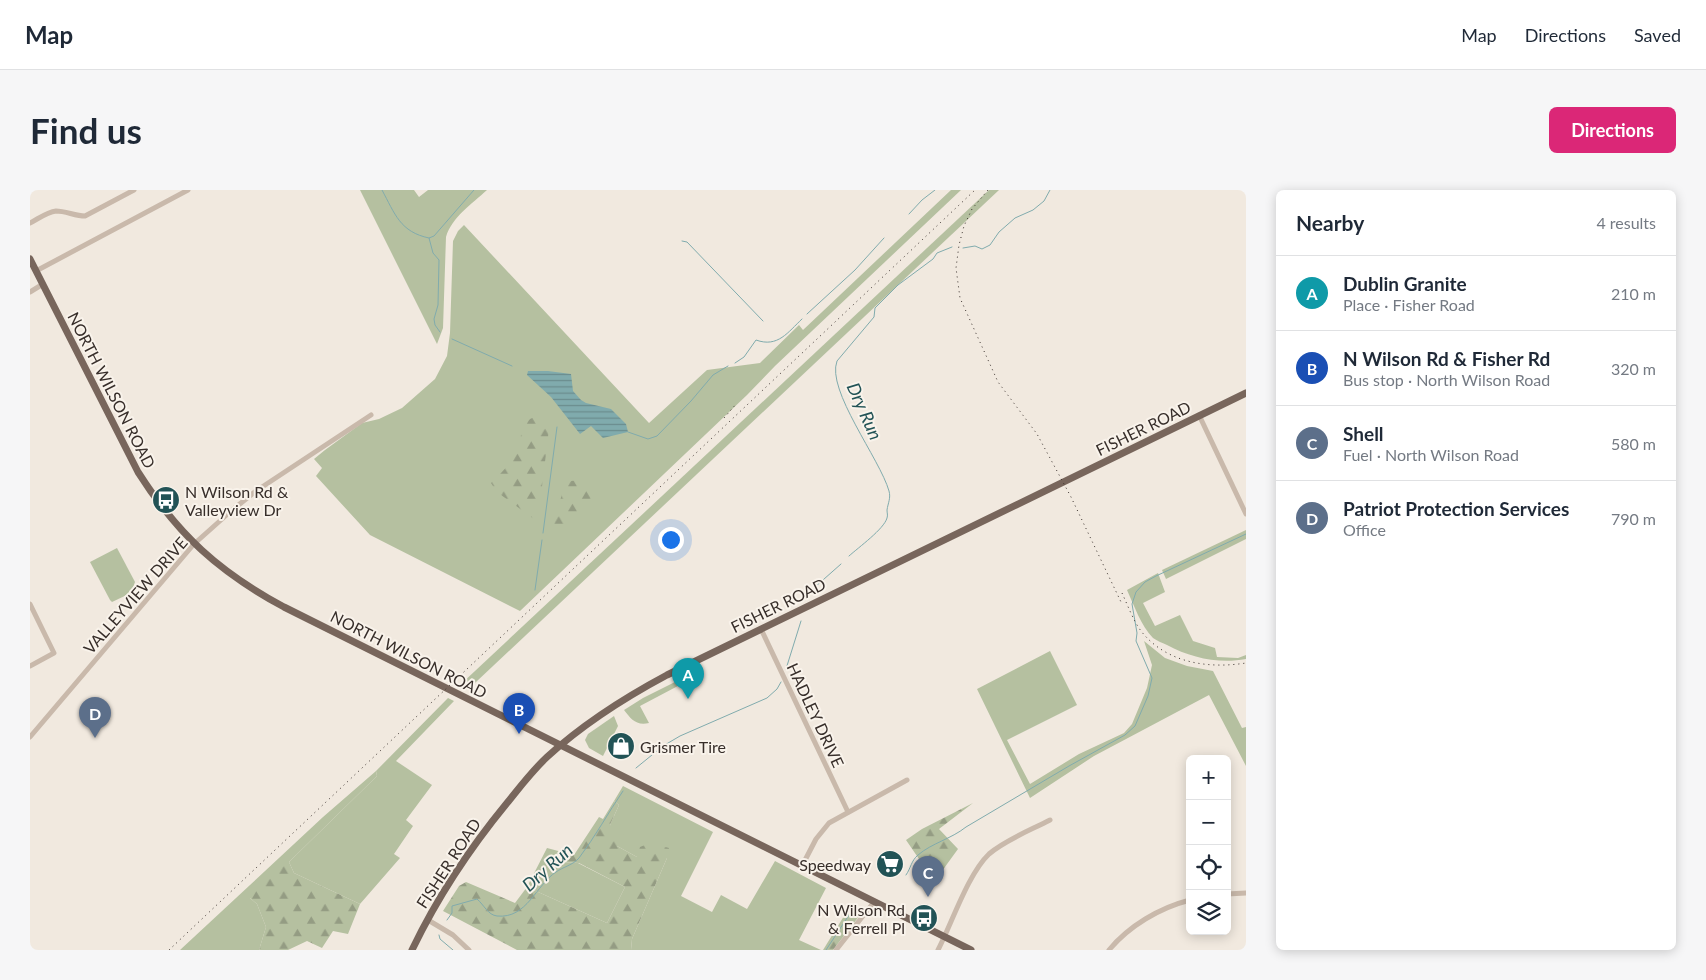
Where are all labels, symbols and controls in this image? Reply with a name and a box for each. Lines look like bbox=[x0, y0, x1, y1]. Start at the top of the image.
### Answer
text: Map bbox=[25, 20, 73, 49]
text: Map bbox=[1461, 24, 1497, 46]
text: Directions bbox=[1525, 24, 1606, 46]
text: Saved bbox=[1634, 24, 1681, 46]
button: Directions bbox=[1549, 107, 1676, 153]
text: Find us bbox=[30, 109, 142, 151]
text: Nearby bbox=[1296, 210, 1364, 235]
text: 4 results bbox=[1596, 213, 1656, 232]
text: Dublin Granite bbox=[1343, 272, 1467, 295]
text: A bbox=[1306, 284, 1318, 303]
text: 210 m bbox=[1611, 284, 1656, 303]
text: Place · Fisher Road bbox=[1343, 295, 1475, 314]
street label: NORTH WILSON ROAD bbox=[64, 309, 160, 471]
text: N Wilson Rd & Fisher Rd bbox=[1343, 347, 1550, 370]
text: B bbox=[1307, 359, 1317, 378]
text: 320 m bbox=[1611, 359, 1656, 378]
text: Bus stop · North Wilson Road bbox=[1343, 370, 1550, 389]
water label: Dry Run bbox=[843, 379, 887, 443]
street label: FISHER ROAD bbox=[1092, 397, 1194, 459]
text: Shell bbox=[1343, 422, 1384, 445]
text: C bbox=[1307, 434, 1317, 453]
text: 580 m bbox=[1611, 434, 1656, 453]
text: Fuel · North Wilson Road bbox=[1343, 445, 1519, 464]
place label: N Wilson Rd & Valleyview Dr bbox=[185, 482, 289, 519]
bus stop icon: N Wilson Rd & Valleyview Dr bbox=[151, 485, 181, 515]
text: Patriot Protection Services bbox=[1343, 497, 1569, 520]
text: D bbox=[1306, 509, 1318, 528]
text: 790 m bbox=[1611, 509, 1656, 528]
text: Office bbox=[1343, 520, 1386, 539]
your location bbox=[658, 527, 684, 553]
street label: VALLEYVIEW DRIVE bbox=[79, 533, 191, 657]
street label: FISHER ROAD bbox=[727, 574, 829, 636]
street label: NORTH WILSON ROAD bbox=[328, 606, 490, 702]
pin: A bbox=[672, 658, 704, 699]
street label: HADLEY DRIVE bbox=[784, 660, 848, 770]
pin: B bbox=[503, 693, 535, 734]
pin: D bbox=[79, 697, 111, 738]
shop icon: Grismer Tire bbox=[606, 731, 636, 761]
place label: Grismer Tire bbox=[640, 737, 726, 756]
map controls bbox=[1186, 755, 1231, 935]
button: + bbox=[1186, 755, 1231, 800]
button: − bbox=[1186, 800, 1231, 845]
street label: FISHER ROAD bbox=[412, 815, 484, 911]
water label: Dry Run bbox=[517, 839, 577, 895]
button: locate bbox=[1186, 845, 1231, 890]
supermarket icon: Speedway bbox=[875, 849, 905, 879]
place label: Speedway bbox=[799, 855, 872, 874]
pin: C bbox=[912, 856, 944, 897]
button: layers bbox=[1186, 890, 1231, 935]
place label: N Wilson Rd & Ferrell Pl bbox=[817, 900, 905, 937]
bus stop icon: N Wilson Rd & Ferrell Pl bbox=[909, 903, 939, 933]

